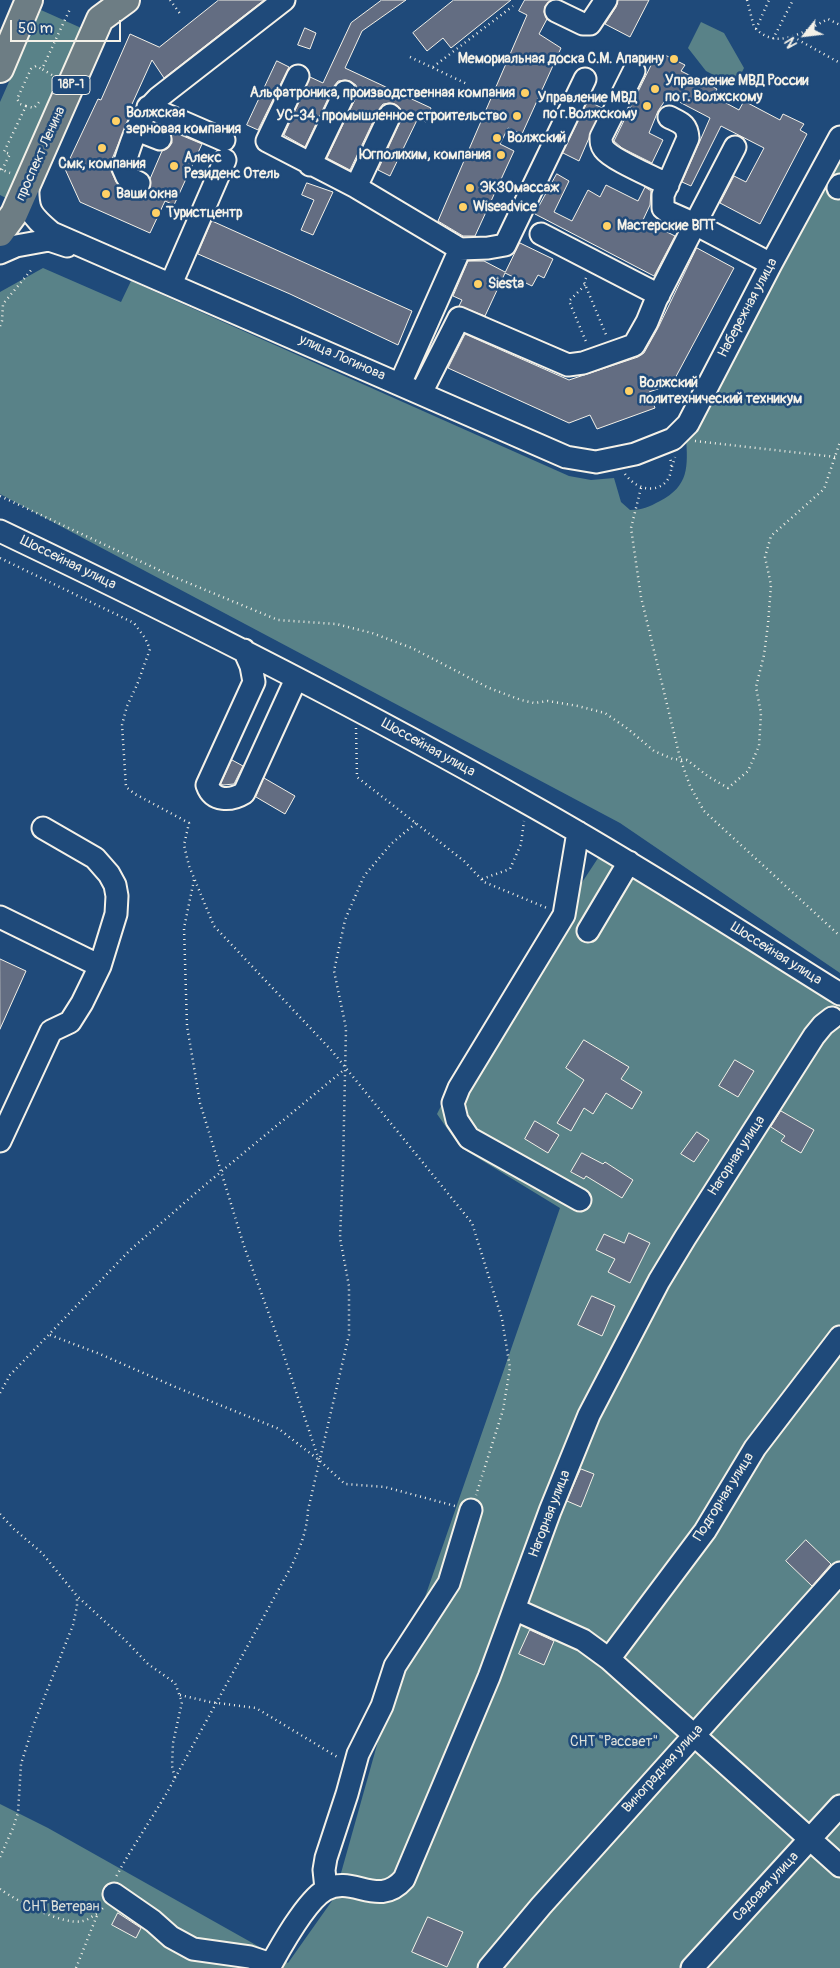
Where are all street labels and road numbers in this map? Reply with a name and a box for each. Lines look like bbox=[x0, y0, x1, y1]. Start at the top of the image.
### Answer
road number: 18Р-1 bbox=[52, 76, 90, 94]
street label: проспект Ленина bbox=[13, 104, 69, 204]
street label: Набережная улица bbox=[715, 255, 781, 361]
street label: улица Логинова bbox=[296, 331, 388, 385]
street label: Шоссейная улица bbox=[17, 532, 119, 594]
street label: Шоссейная улица bbox=[378, 715, 478, 781]
street label: Шоссейная улица bbox=[727, 919, 825, 989]
street label: Нагорная улица bbox=[705, 1113, 769, 1199]
street label: Подгорная улица bbox=[690, 1450, 758, 1544]
street label: Нагорная улица bbox=[526, 1468, 574, 1560]
street label: Виноградная улица bbox=[619, 1721, 707, 1817]
street label: Садовая улица bbox=[730, 1849, 802, 1925]

